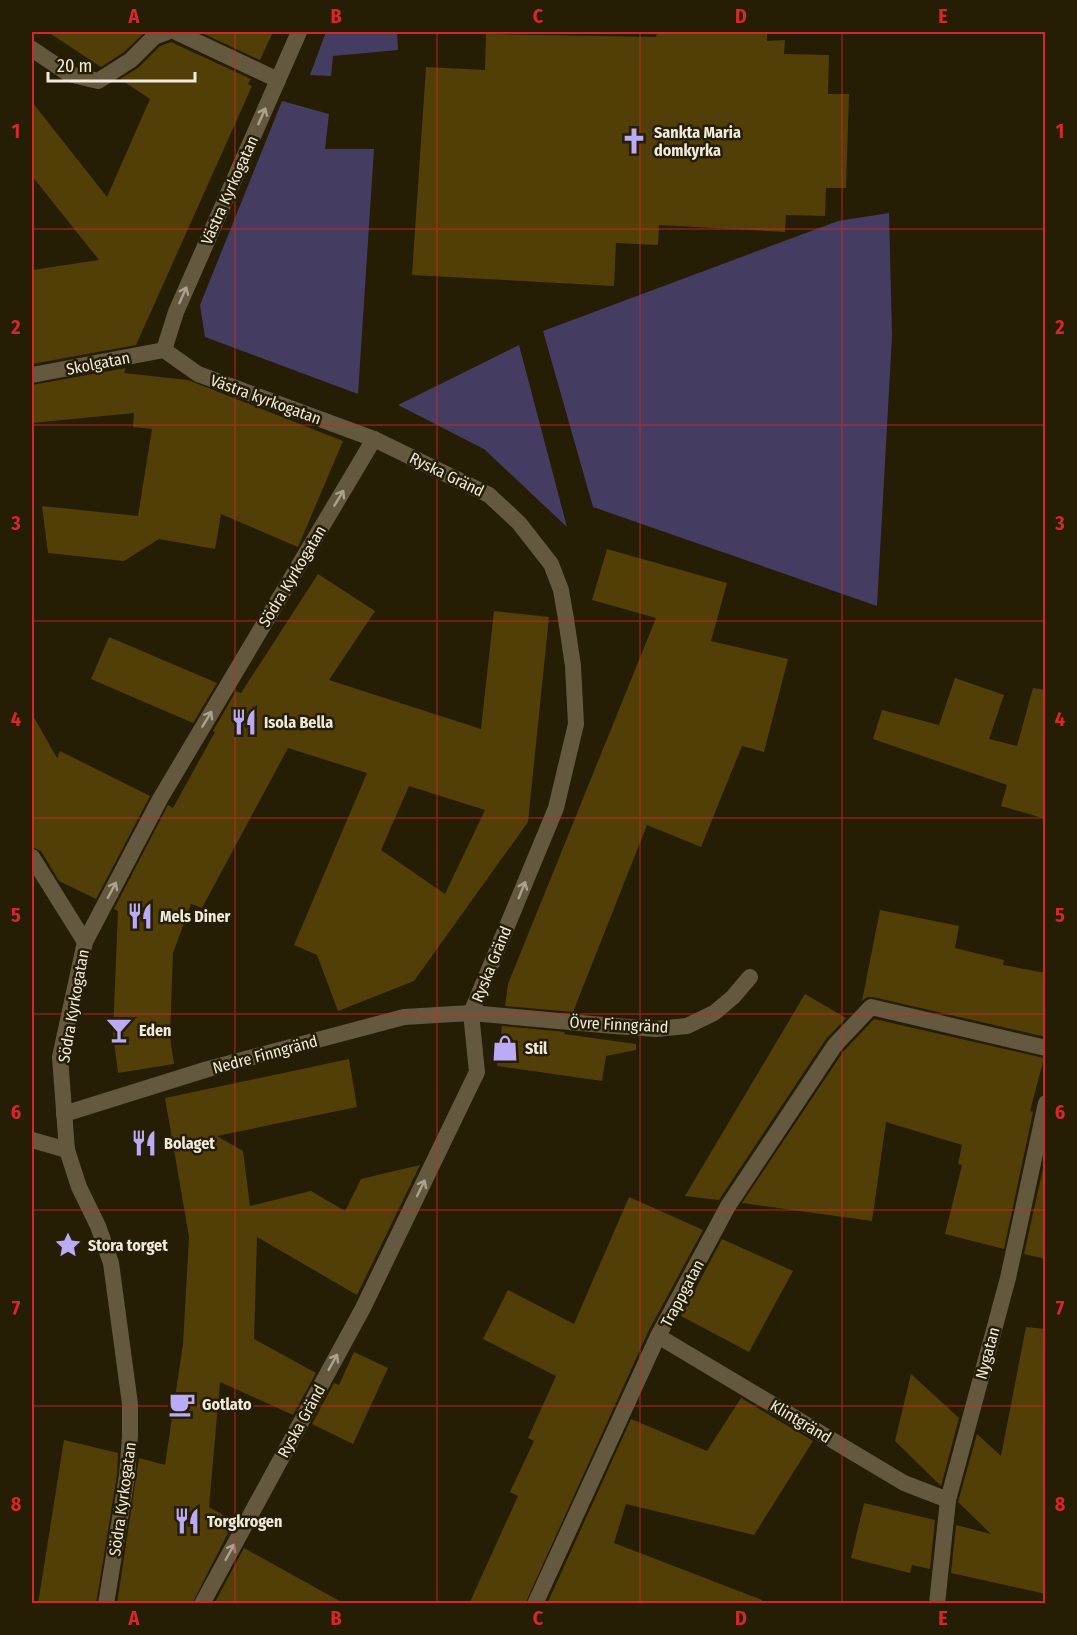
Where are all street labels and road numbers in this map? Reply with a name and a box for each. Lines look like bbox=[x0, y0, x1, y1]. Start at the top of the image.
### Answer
street label: Västra Kyrkogatan bbox=[197, 133, 262, 248]
street label: Skolgatan bbox=[65, 348, 131, 379]
street label: Västra kyrkogatan bbox=[208, 371, 324, 428]
street label: Ryska Gränd bbox=[406, 448, 487, 501]
street label: Södra Kyrkogatan bbox=[255, 522, 330, 630]
street label: Ryska Gränd bbox=[468, 923, 515, 1005]
street label: Södra Kyrkogatan bbox=[54, 948, 93, 1064]
street label: Övre Finngränd bbox=[569, 1012, 669, 1037]
street label: Nedre Finngränd bbox=[211, 1031, 320, 1078]
street label: Trappgatan bbox=[657, 1256, 708, 1330]
street label: Nygatan bbox=[971, 1325, 1004, 1381]
street label: Ryska Gränd bbox=[274, 1381, 329, 1461]
street label: Klintgränd bbox=[767, 1396, 835, 1447]
street label: Södra Kyrkogatan bbox=[105, 1441, 140, 1557]

